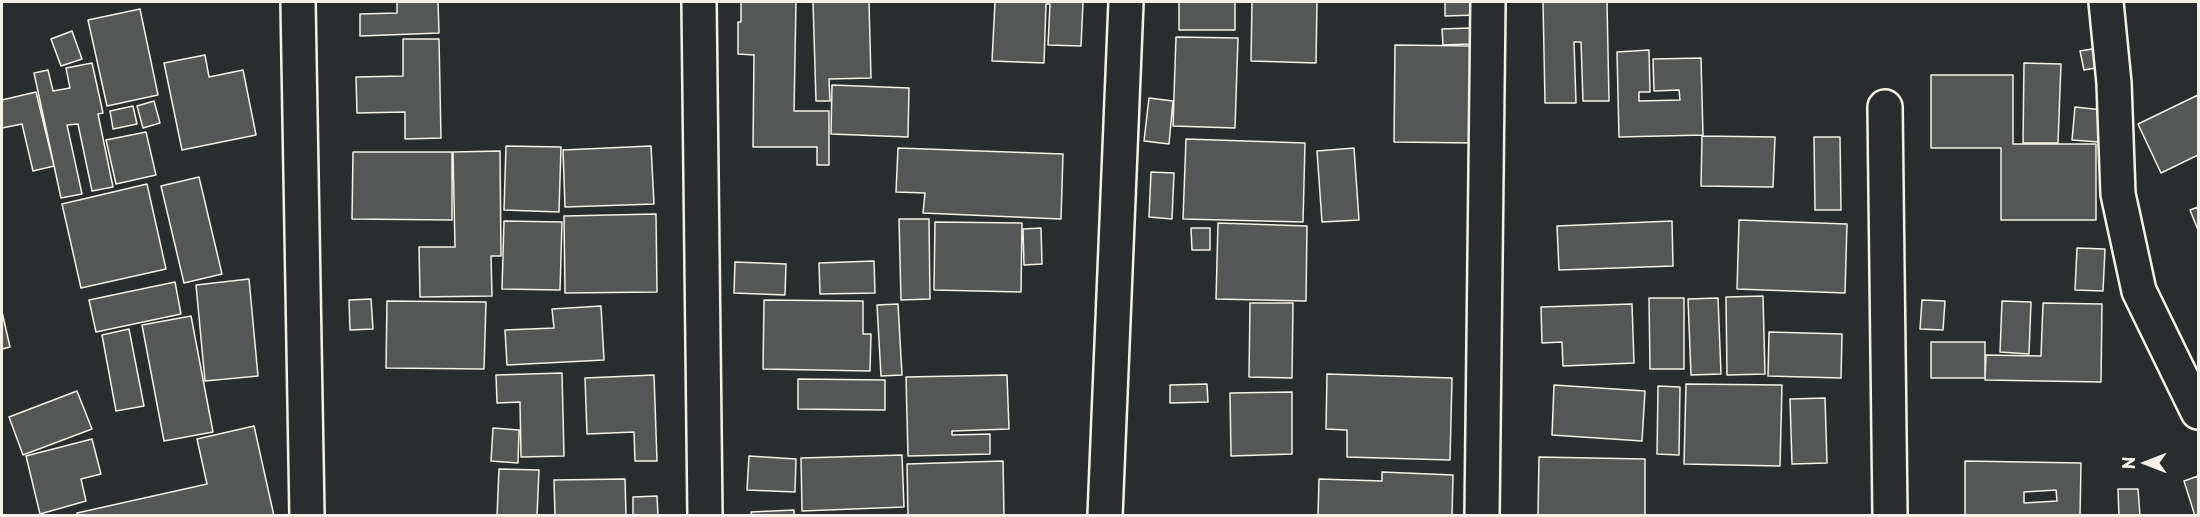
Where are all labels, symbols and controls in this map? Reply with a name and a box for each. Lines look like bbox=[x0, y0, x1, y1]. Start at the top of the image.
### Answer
north arrow bbox=[2116, 433, 2176, 493]
text: N bbox=[2116, 457, 2140, 469]

